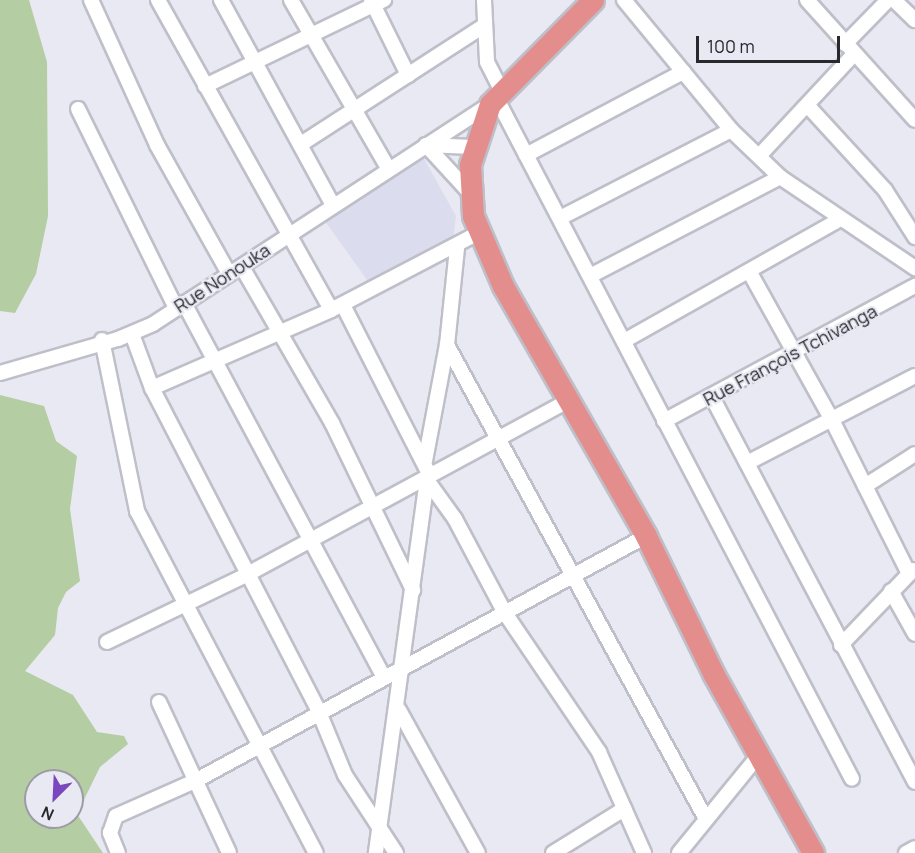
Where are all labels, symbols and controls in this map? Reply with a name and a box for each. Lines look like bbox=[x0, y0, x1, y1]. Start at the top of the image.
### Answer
scale bar bbox=[699, 24, 843, 62]
text: 100 m bbox=[707, 34, 755, 58]
street label: Rue Nonouka bbox=[170, 239, 274, 317]
street label: Rue François Tchivanga bbox=[699, 300, 881, 410]
north arrow bbox=[24, 769, 84, 829]
text: N bbox=[38, 801, 57, 826]

